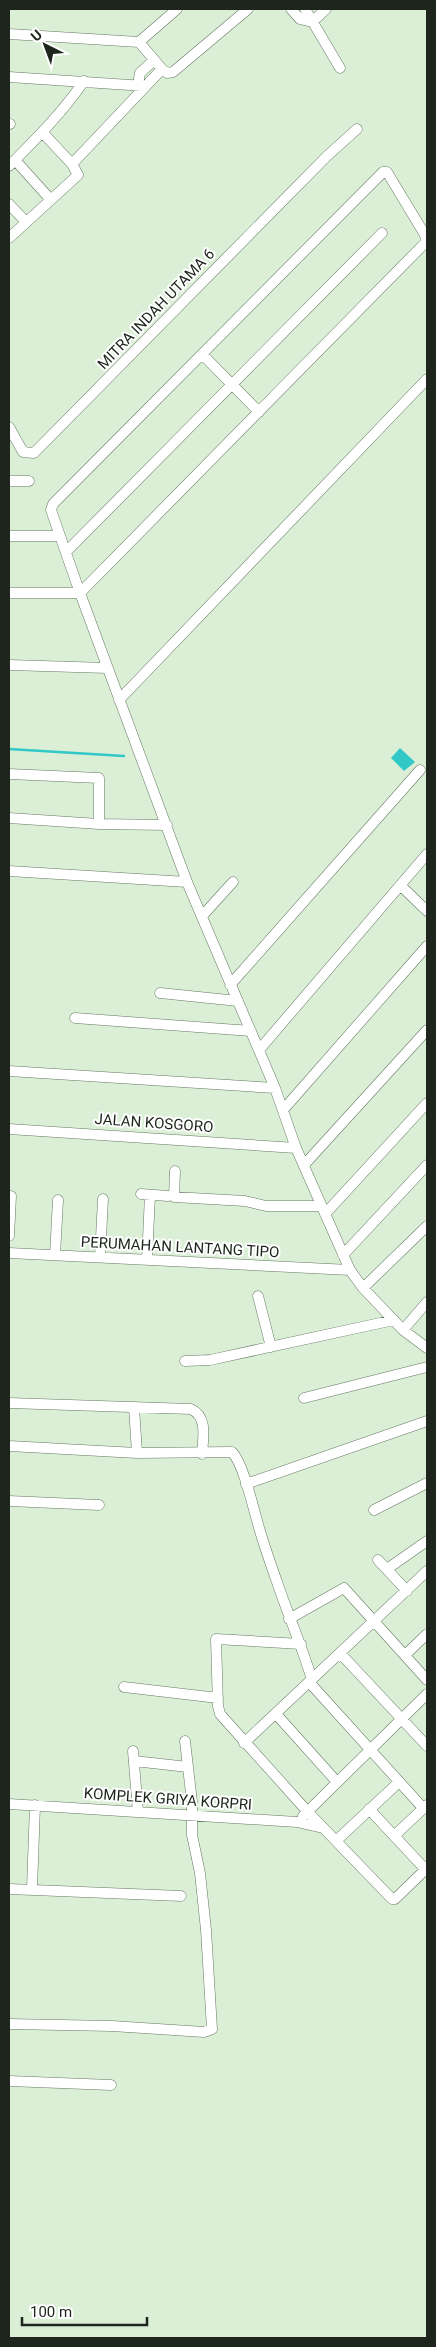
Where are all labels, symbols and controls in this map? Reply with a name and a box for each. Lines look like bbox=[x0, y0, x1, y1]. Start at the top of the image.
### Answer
north arrow bbox=[20, 20, 70, 70]
text: U bbox=[28, 26, 45, 44]
street label: MITRA INDAH UTAMA 6 bbox=[94, 245, 218, 373]
street label: JALAN KOSGORO bbox=[94, 1110, 214, 1136]
street label: PERUMAHAN LANTANG TIPO bbox=[80, 1233, 280, 1261]
street label: KOMPLEK GRIYA KORPRI bbox=[83, 1784, 253, 1814]
scale bar bbox=[22, 2294, 148, 2326]
text: 100 m bbox=[30, 2303, 72, 2321]

